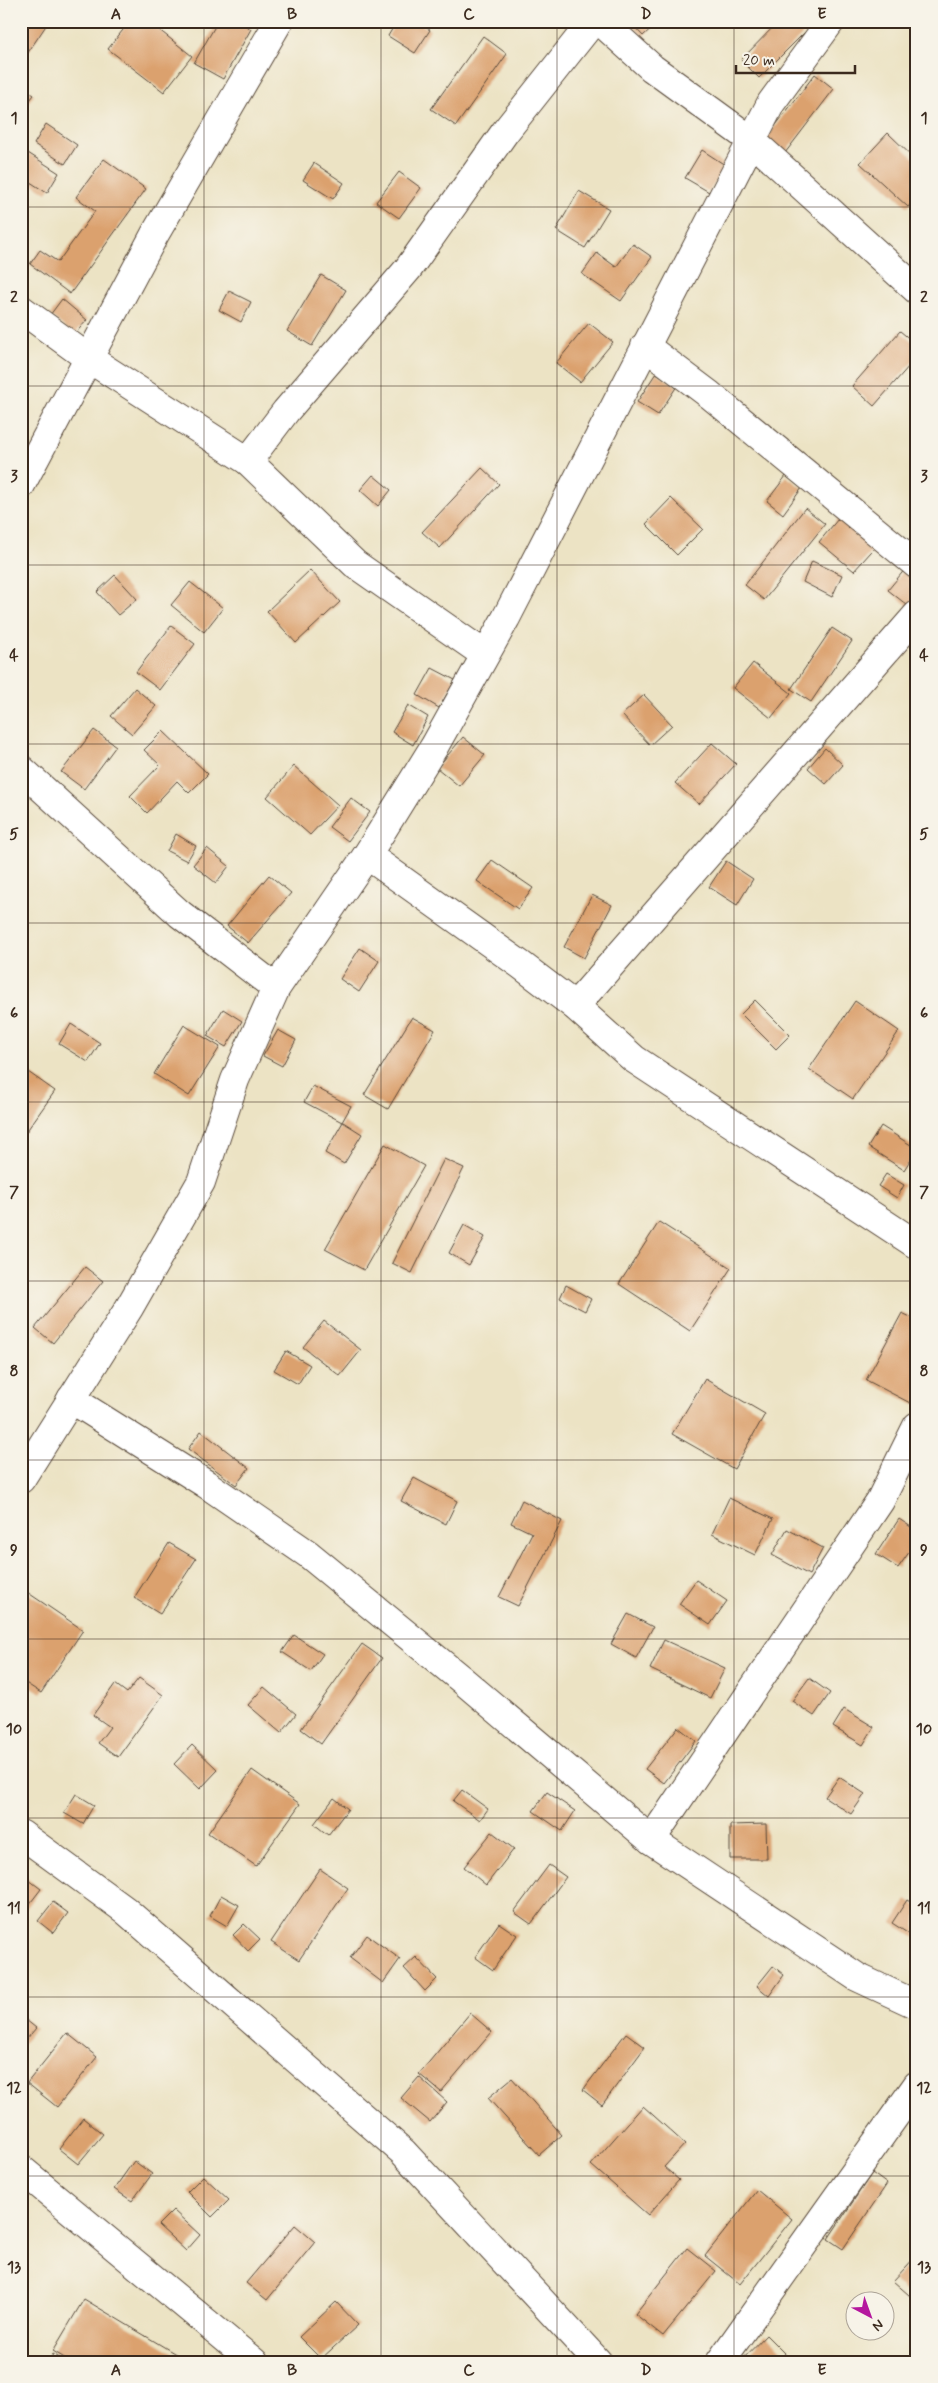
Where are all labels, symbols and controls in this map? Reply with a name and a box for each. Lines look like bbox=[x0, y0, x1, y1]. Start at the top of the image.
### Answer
text: A bbox=[111, 4, 121, 25]
text: B bbox=[287, 4, 297, 25]
text: C bbox=[463, 4, 475, 25]
text: D bbox=[640, 4, 652, 25]
text: E bbox=[817, 4, 827, 25]
scale bar bbox=[736, 42, 854, 74]
text: 20 m bbox=[743, 51, 775, 71]
text: 1 bbox=[10, 108, 18, 129]
text: 1 bbox=[920, 108, 928, 129]
text: 2 bbox=[10, 287, 18, 308]
text: 2 bbox=[920, 287, 928, 308]
text: 3 bbox=[10, 466, 18, 487]
text: 3 bbox=[920, 466, 928, 487]
text: 4 bbox=[9, 645, 19, 666]
text: 4 bbox=[919, 645, 929, 666]
text: 5 bbox=[9, 824, 19, 845]
text: 5 bbox=[919, 824, 929, 845]
text: 6 bbox=[10, 1003, 18, 1024]
text: 6 bbox=[920, 1003, 928, 1024]
text: 7 bbox=[9, 1182, 19, 1203]
text: 7 bbox=[919, 1182, 929, 1203]
text: 8 bbox=[9, 1361, 19, 1382]
text: 8 bbox=[919, 1361, 929, 1382]
text: 9 bbox=[10, 1540, 18, 1561]
text: 9 bbox=[920, 1540, 928, 1561]
text: 10 bbox=[6, 1719, 22, 1740]
text: 10 bbox=[916, 1719, 932, 1740]
text: 11 bbox=[7, 1898, 21, 1919]
text: 11 bbox=[917, 1898, 931, 1919]
text: 12 bbox=[6, 2078, 22, 2099]
text: 12 bbox=[916, 2078, 932, 2099]
text: 13 bbox=[7, 2257, 21, 2278]
text: 13 bbox=[917, 2257, 931, 2278]
north arrow bbox=[846, 2290, 896, 2340]
text: N bbox=[868, 2315, 887, 2335]
text: A bbox=[111, 2360, 121, 2381]
text: B bbox=[287, 2360, 297, 2381]
text: C bbox=[463, 2360, 475, 2381]
text: D bbox=[640, 2360, 652, 2381]
text: E bbox=[817, 2360, 827, 2381]

